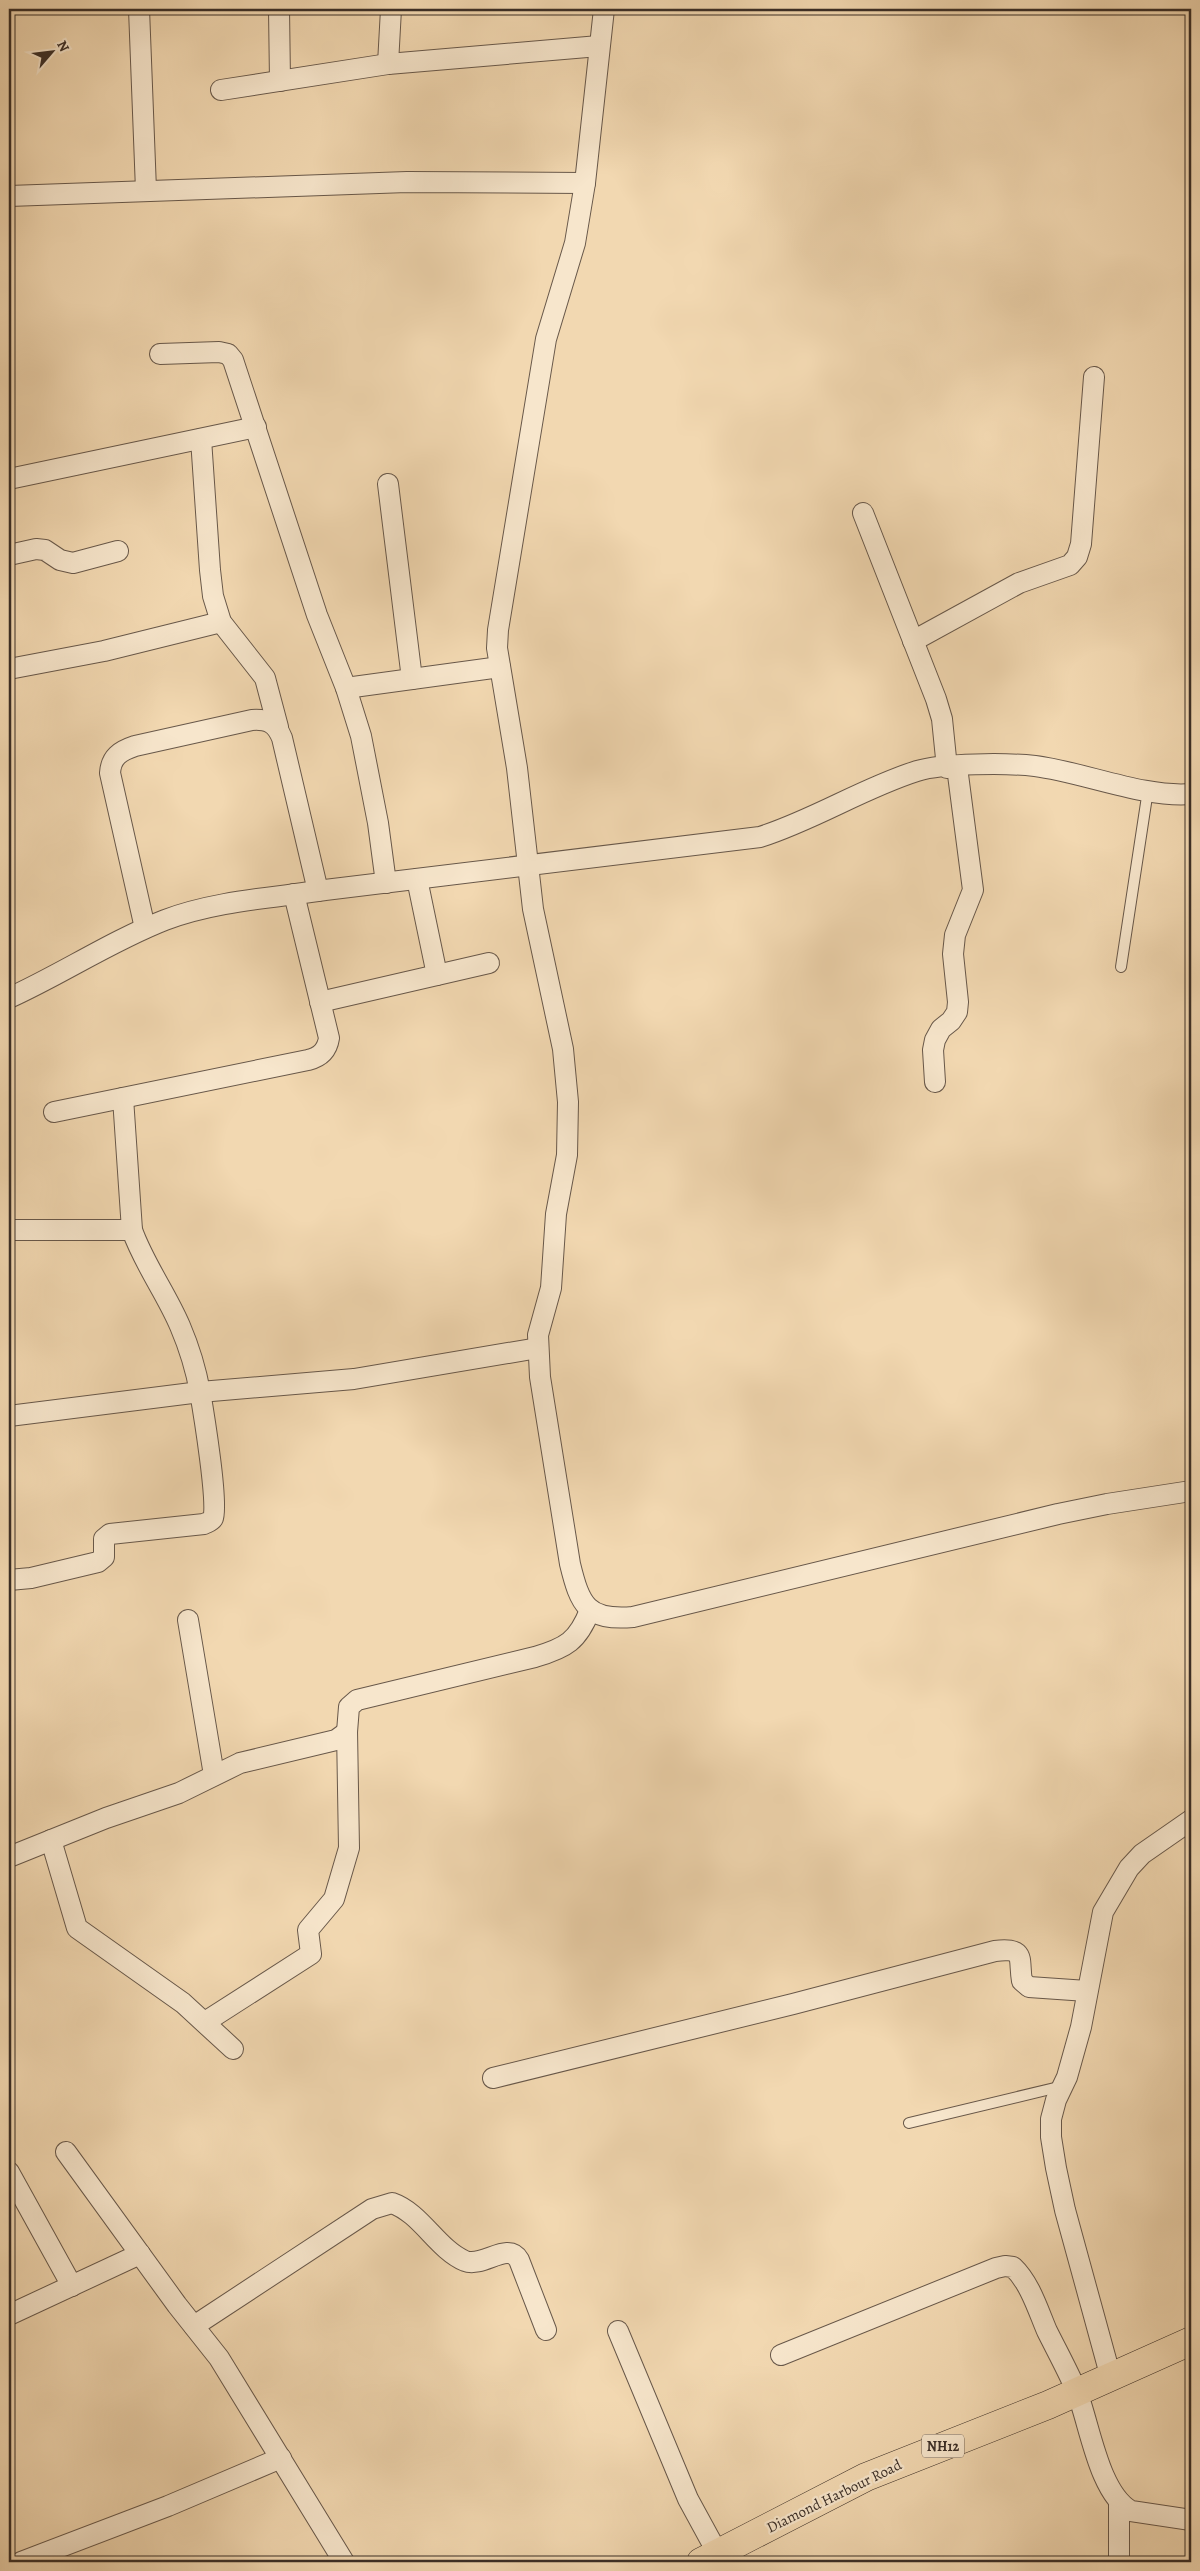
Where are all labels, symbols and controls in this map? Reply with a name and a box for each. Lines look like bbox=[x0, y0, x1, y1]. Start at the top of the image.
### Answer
north arrow bbox=[28, 28, 78, 78]
text: N bbox=[52, 37, 74, 55]
road number: NH12 bbox=[922, 2434, 964, 2458]
street label: Diamond Harbour Road bbox=[763, 2454, 906, 2537]

